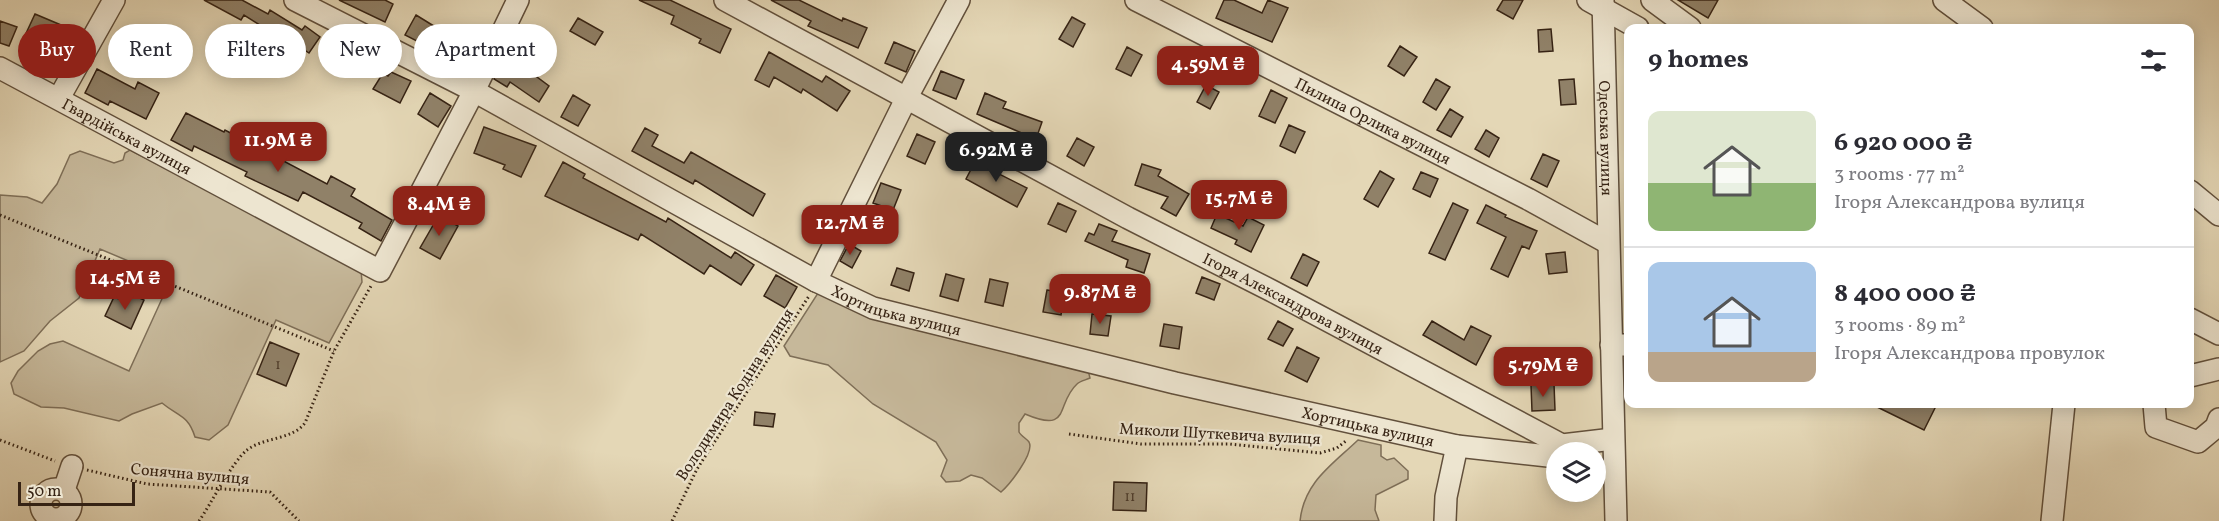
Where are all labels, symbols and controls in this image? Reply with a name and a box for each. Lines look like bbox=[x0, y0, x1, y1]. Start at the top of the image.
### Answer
chip: Buy bbox=[18, 24, 96, 78]
chip: Rent bbox=[108, 24, 193, 78]
chip: Filters bbox=[205, 24, 306, 78]
chip: New bbox=[318, 24, 402, 78]
chip: Apartment bbox=[414, 24, 557, 78]
text: 9 homes bbox=[1648, 42, 1749, 78]
icon: filters bbox=[2137, 44, 2170, 77]
pin: 4.59M ₴ bbox=[1153, 46, 1263, 97]
text: 4.59M ₴ bbox=[1171, 51, 1245, 79]
street label: Пилипа Орлика вулиця bbox=[1291, 73, 1454, 171]
street label: Одеська вулиця bbox=[1592, 80, 1617, 196]
street label: Гвардійська вулиця bbox=[57, 94, 195, 181]
pin: 11.9M ₴ bbox=[223, 122, 333, 173]
text: 6 920 000 ₴ bbox=[1834, 125, 1973, 161]
text: 11.9M ₴ bbox=[244, 127, 312, 155]
pin: 6.92M ₴ bbox=[941, 132, 1051, 183]
icon: home bbox=[1696, 135, 1768, 207]
text: 6.92M ₴ bbox=[959, 137, 1033, 165]
text: 3 rooms · 77 m² bbox=[1834, 161, 1965, 189]
pin: 15.7M ₴ bbox=[1184, 180, 1294, 231]
text: 15.7M ₴ bbox=[1205, 185, 1273, 213]
pin: 8.4M ₴ bbox=[390, 186, 488, 237]
text: Ігоря Александрова вулиця bbox=[1834, 189, 2085, 217]
text: 8.4M ₴ bbox=[407, 191, 471, 219]
pin: 12.7M ₴ bbox=[795, 205, 905, 256]
text: 12.7M ₴ bbox=[816, 210, 884, 238]
street label: Ігоря Александрова вулиця bbox=[1198, 249, 1386, 361]
pin: 14.5M ₴ bbox=[70, 260, 180, 311]
text: 14.5M ₴ bbox=[89, 265, 161, 293]
pin: 9.87M ₴ bbox=[1045, 274, 1155, 325]
text: 8 400 000 ₴ bbox=[1834, 276, 1976, 312]
text: 9.87M ₴ bbox=[1063, 279, 1137, 307]
street label: Хортицька вулиця bbox=[827, 281, 963, 342]
icon: home bbox=[1696, 286, 1768, 358]
street label: Володимира Кодіна вулиця bbox=[672, 305, 800, 486]
text: 3 rooms · 89 m² bbox=[1834, 312, 1966, 340]
text: Ігоря Александрова провулок bbox=[1834, 340, 2105, 368]
pin: 5.79M ₴ bbox=[1488, 347, 1598, 398]
text: 5.79M ₴ bbox=[1508, 352, 1578, 380]
house number: 1 bbox=[275, 356, 281, 375]
street label: Хортицька вулиця bbox=[1299, 403, 1436, 454]
street label: Миколи Шуткевича вулиця bbox=[1119, 419, 1321, 451]
map controls bbox=[1546, 442, 1606, 502]
button: layers bbox=[1546, 442, 1606, 502]
street label: Сонячна вулиця bbox=[130, 459, 250, 491]
scale bar bbox=[18, 479, 135, 506]
text: 50 m bbox=[27, 481, 61, 503]
house number: 11 bbox=[1125, 488, 1135, 507]

